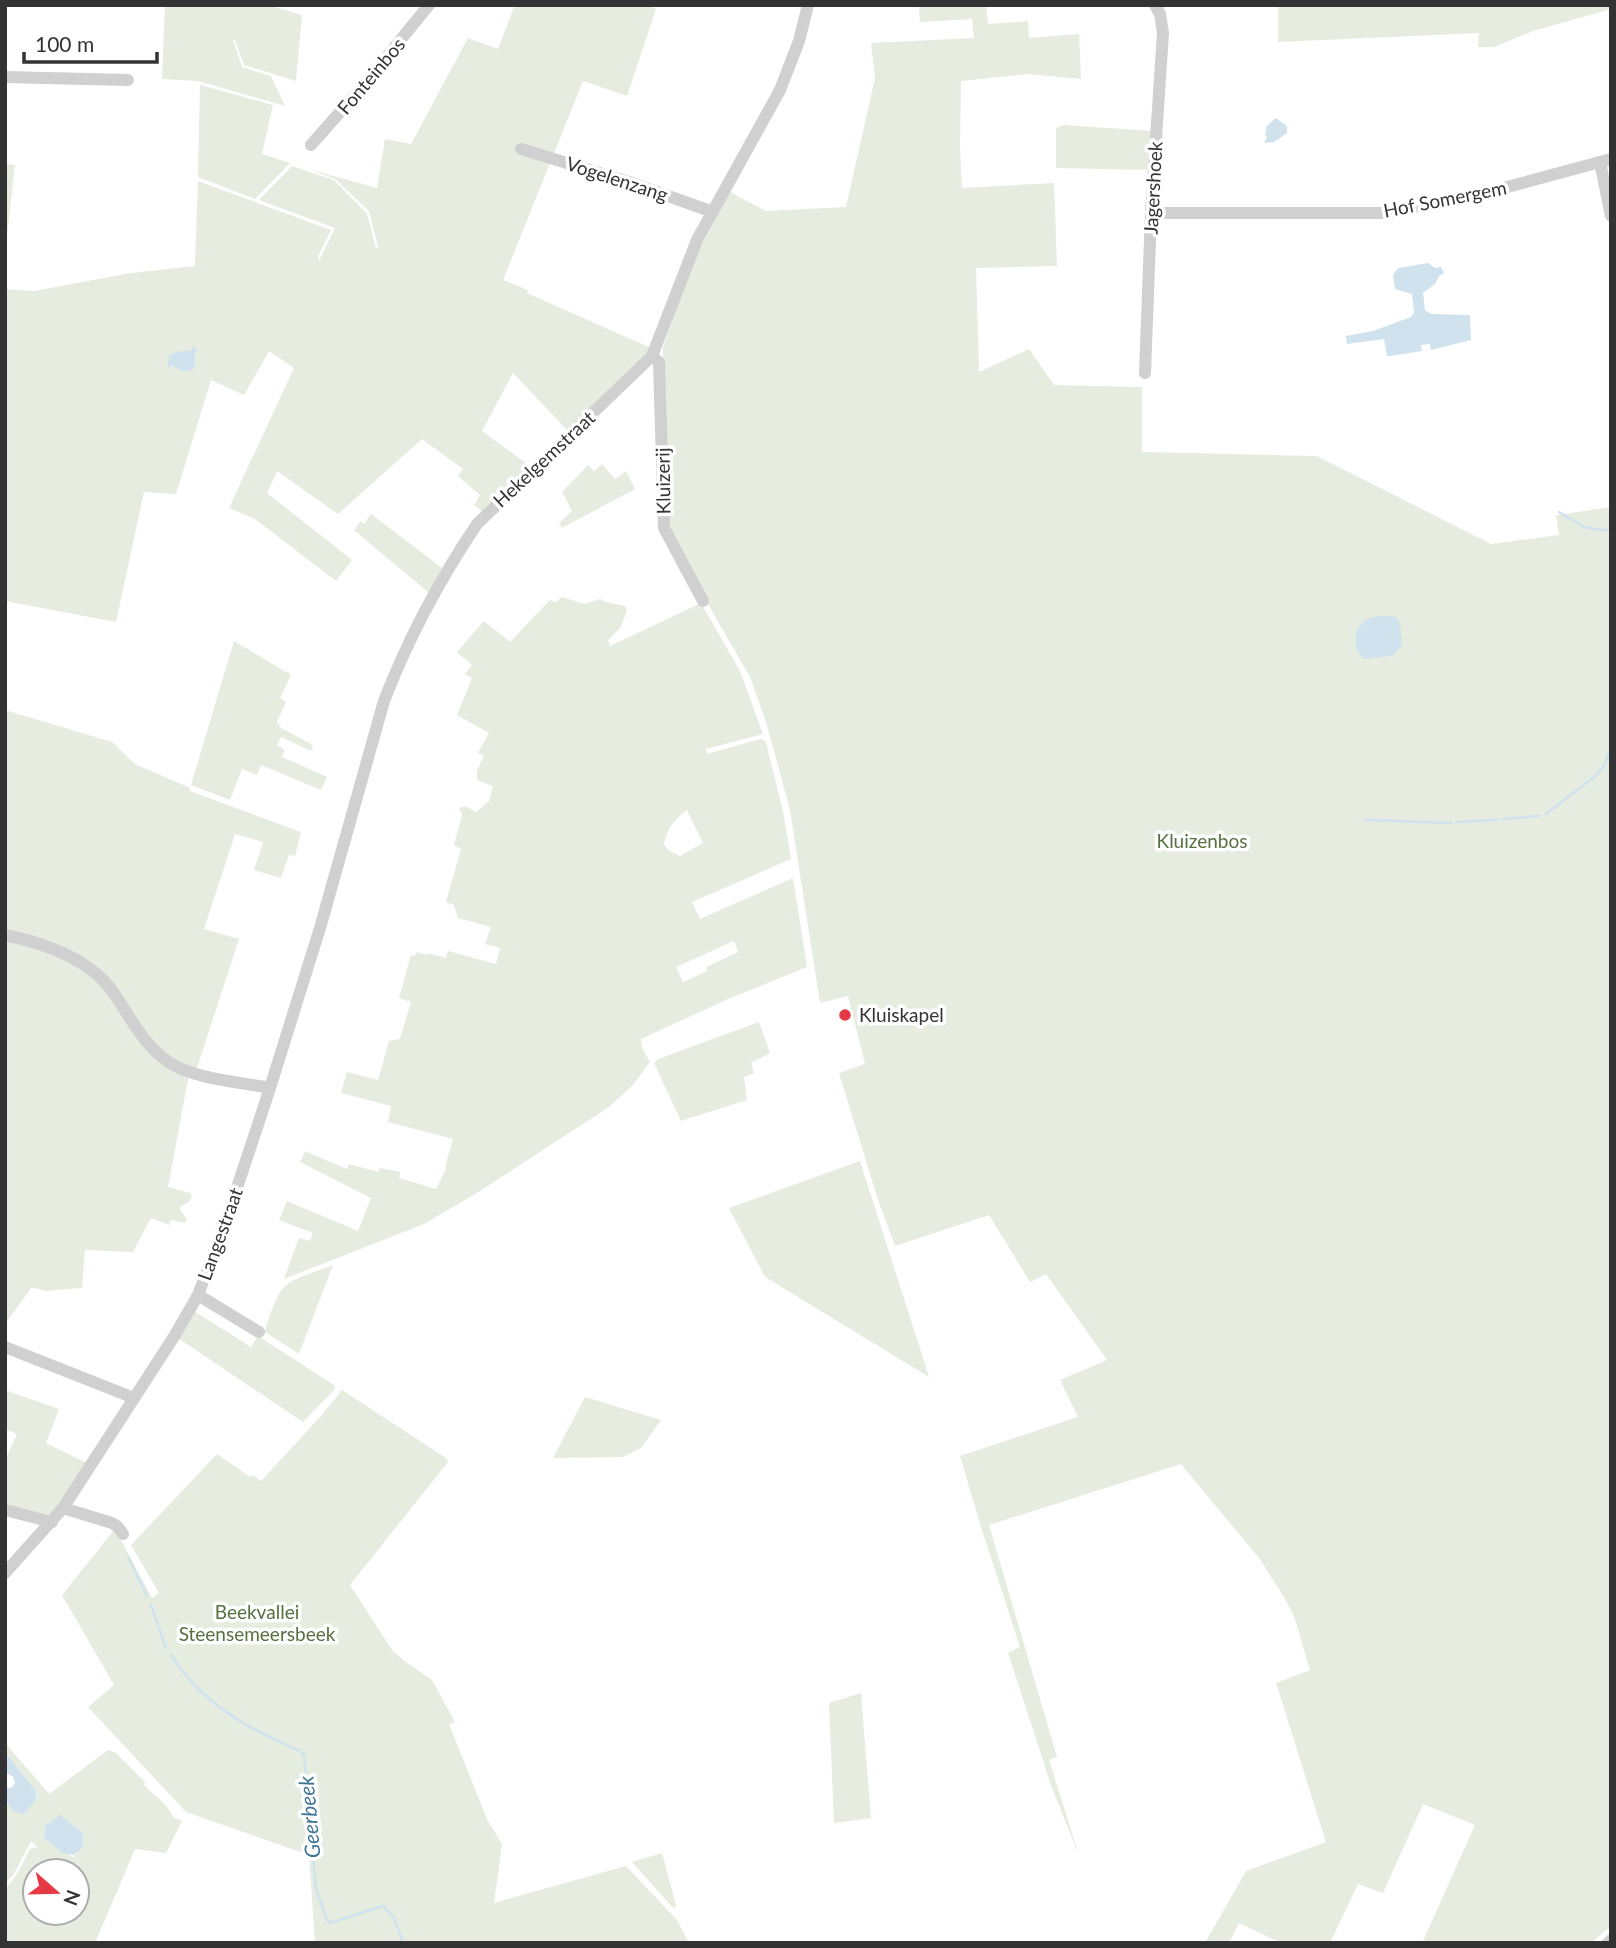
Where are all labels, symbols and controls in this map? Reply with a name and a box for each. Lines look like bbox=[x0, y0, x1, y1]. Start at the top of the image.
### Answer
scale bar bbox=[24, 21, 158, 65]
text: 100 m bbox=[35, 31, 94, 56]
street label: Fonteinbos bbox=[332, 33, 409, 119]
street label: Jagershoek bbox=[1139, 141, 1166, 235]
street label: Vogelenzang bbox=[563, 151, 671, 206]
street label: Hof Somergem bbox=[1381, 175, 1508, 222]
street label: Hekelgemstraat bbox=[488, 406, 599, 512]
street label: Kluizerij bbox=[650, 447, 675, 515]
park label: Kluizenbos bbox=[1157, 829, 1247, 852]
place label: Kluiskapel bbox=[859, 1003, 944, 1026]
marker: Kluiskapel bbox=[837, 1007, 853, 1023]
street label: Langestraat bbox=[192, 1184, 247, 1283]
park label: Beekvallei Steensemeersbeek bbox=[179, 1600, 336, 1645]
water label: Geerbeek bbox=[292, 1774, 325, 1859]
north arrow bbox=[21, 1857, 91, 1927]
text: N bbox=[59, 1887, 86, 1909]

